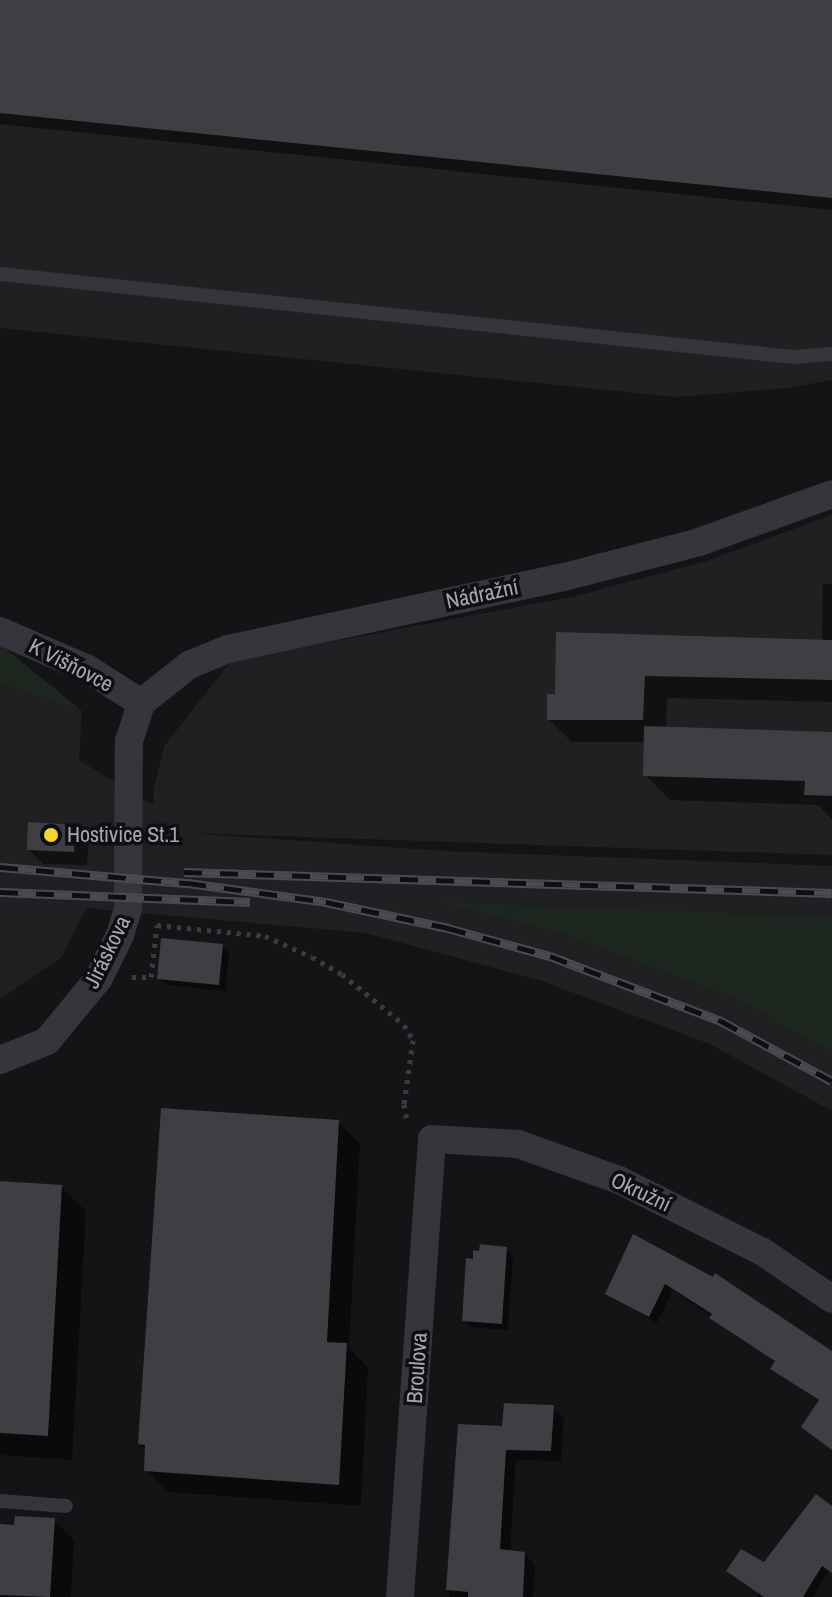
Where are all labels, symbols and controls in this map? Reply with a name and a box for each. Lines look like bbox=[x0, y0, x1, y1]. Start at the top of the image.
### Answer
street label: Nádražní bbox=[443, 573, 521, 615]
street label: K Višňovce bbox=[24, 633, 118, 697]
place label: Hostivice St.1 bbox=[67, 822, 179, 848]
marker: Hostivice St.1 bbox=[42, 826, 60, 844]
street label: Jiráskova bbox=[78, 912, 136, 992]
street label: Okružní bbox=[607, 1167, 675, 1217]
street label: Broulova bbox=[401, 1332, 433, 1404]

